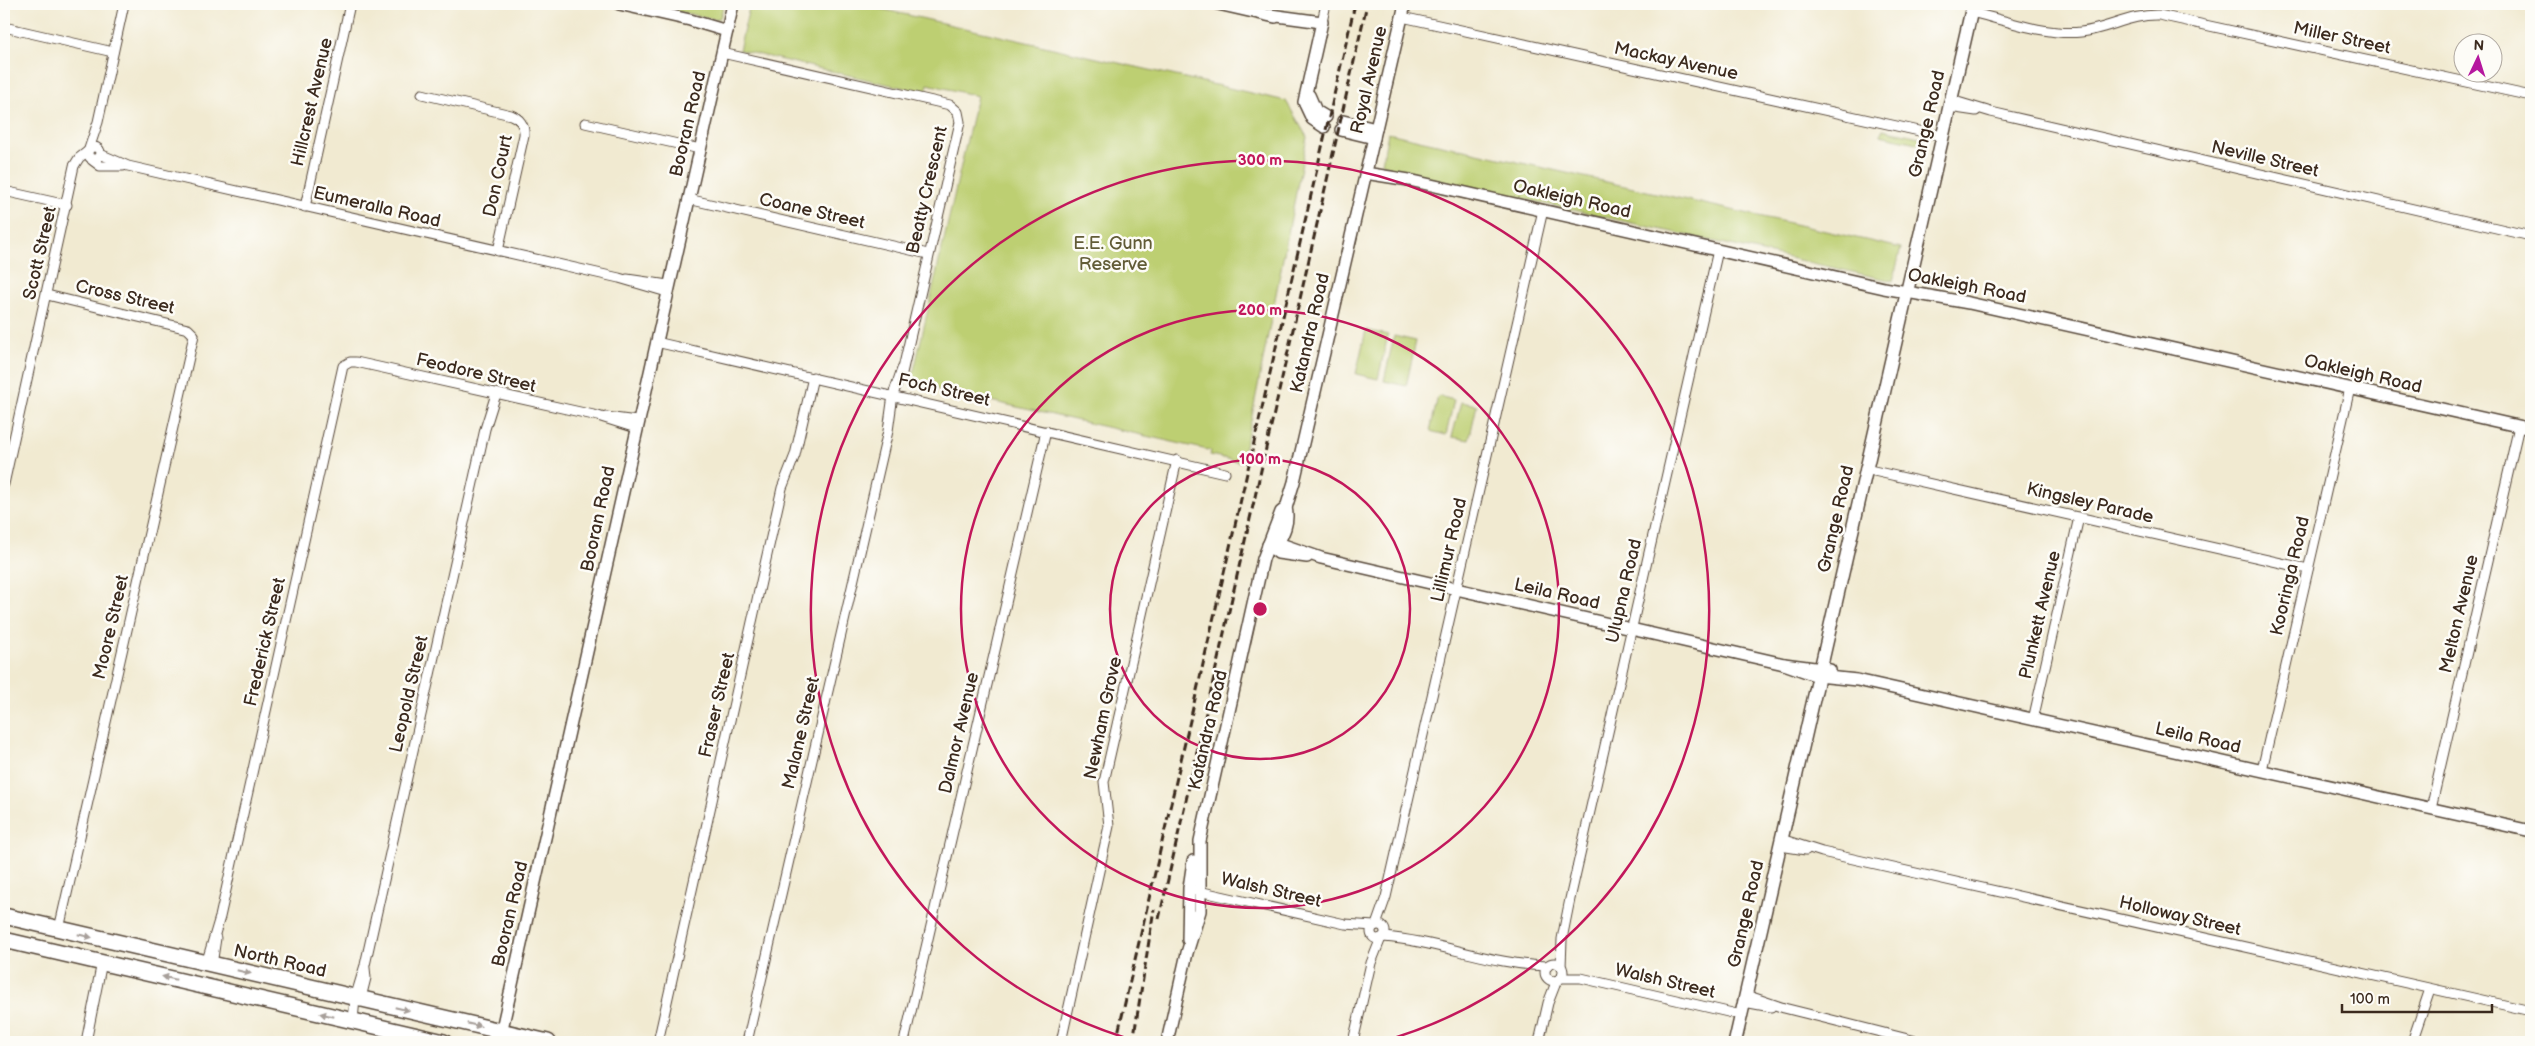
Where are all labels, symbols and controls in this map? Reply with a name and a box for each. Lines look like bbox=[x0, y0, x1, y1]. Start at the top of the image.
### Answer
street label: Miller Street bbox=[2292, 17, 2393, 59]
street label: Royal Avenue bbox=[1346, 24, 1392, 136]
north arrow bbox=[2452, 32, 2502, 82]
street label: Hillcrest Avenue bbox=[287, 35, 337, 168]
text: N bbox=[2473, 37, 2485, 54]
street label: Mackay Avenue bbox=[1612, 38, 1740, 84]
street label: Grange Road bbox=[1904, 68, 1950, 180]
street label: Booran Road bbox=[666, 69, 710, 179]
street label: Beatty Crescent bbox=[902, 124, 952, 256]
street label: Don Court bbox=[479, 133, 517, 219]
street label: Neville Street bbox=[2209, 136, 2321, 182]
text: 300 m bbox=[1238, 151, 1282, 170]
street label: Oakleigh Road bbox=[1511, 175, 1633, 223]
street label: Eumeralla Road bbox=[311, 182, 443, 232]
street label: Coane Street bbox=[757, 189, 867, 233]
street label: Scott Street bbox=[19, 204, 61, 302]
park label: E.E. Gunn Reserve bbox=[1073, 233, 1153, 275]
street label: Oakleigh Road bbox=[1906, 264, 2028, 308]
street label: Katandra Road bbox=[1286, 271, 1334, 395]
street label: Cross Street bbox=[73, 275, 177, 319]
text: 200 m bbox=[1238, 301, 1282, 320]
street label: Feodore Street bbox=[414, 349, 538, 397]
street label: Oakleigh Road bbox=[2302, 350, 2424, 398]
street label: Foch Street bbox=[896, 369, 993, 411]
text: 100 m bbox=[1239, 450, 1281, 469]
street label: Grange Road bbox=[1813, 463, 1859, 575]
street label: Booran Road bbox=[577, 464, 619, 574]
street label: Kingsley Parade bbox=[2025, 478, 2156, 528]
street label: Lillimur Road bbox=[1427, 496, 1471, 604]
street label: Kooringa Road bbox=[2266, 514, 2314, 638]
street label: Ulupna Road bbox=[1602, 537, 1646, 645]
street label: Plunkett Avenue bbox=[2015, 548, 2065, 681]
street label: Melton Avenue bbox=[2435, 552, 2483, 675]
street label: Moore Street bbox=[89, 572, 133, 681]
street label: Leila Road bbox=[1512, 574, 1602, 614]
street label: Frederick Street bbox=[240, 575, 290, 708]
centre of rings bbox=[1251, 600, 1269, 618]
street label: Leopold Street bbox=[385, 633, 433, 755]
street label: Fraser Street bbox=[695, 650, 739, 760]
street label: Newham Grove bbox=[1080, 654, 1126, 781]
street label: Katandra Road bbox=[1184, 668, 1232, 792]
street label: Dalmor Avenue bbox=[935, 670, 983, 796]
street label: Malane Street bbox=[778, 674, 824, 791]
street label: Leila Road bbox=[2153, 718, 2243, 758]
street label: Grange Road bbox=[1723, 858, 1769, 970]
street label: Booran Road bbox=[488, 859, 532, 969]
street label: Walsh Street bbox=[1219, 868, 1324, 912]
street label: Holloway Street bbox=[2117, 892, 2243, 940]
one-way arrow bbox=[78, 932, 93, 940]
street label: North Road bbox=[232, 940, 328, 982]
street label: Walsh Street bbox=[1613, 959, 1718, 1003]
one-way arrow bbox=[236, 968, 251, 976]
one-way arrow bbox=[161, 974, 176, 982]
scale bar bbox=[2342, 981, 2492, 1013]
text: 100 m bbox=[2350, 990, 2390, 1009]
one-way arrow bbox=[394, 1005, 409, 1013]
one-way arrow bbox=[319, 1011, 334, 1019]
one-way arrow bbox=[466, 1021, 482, 1029]

